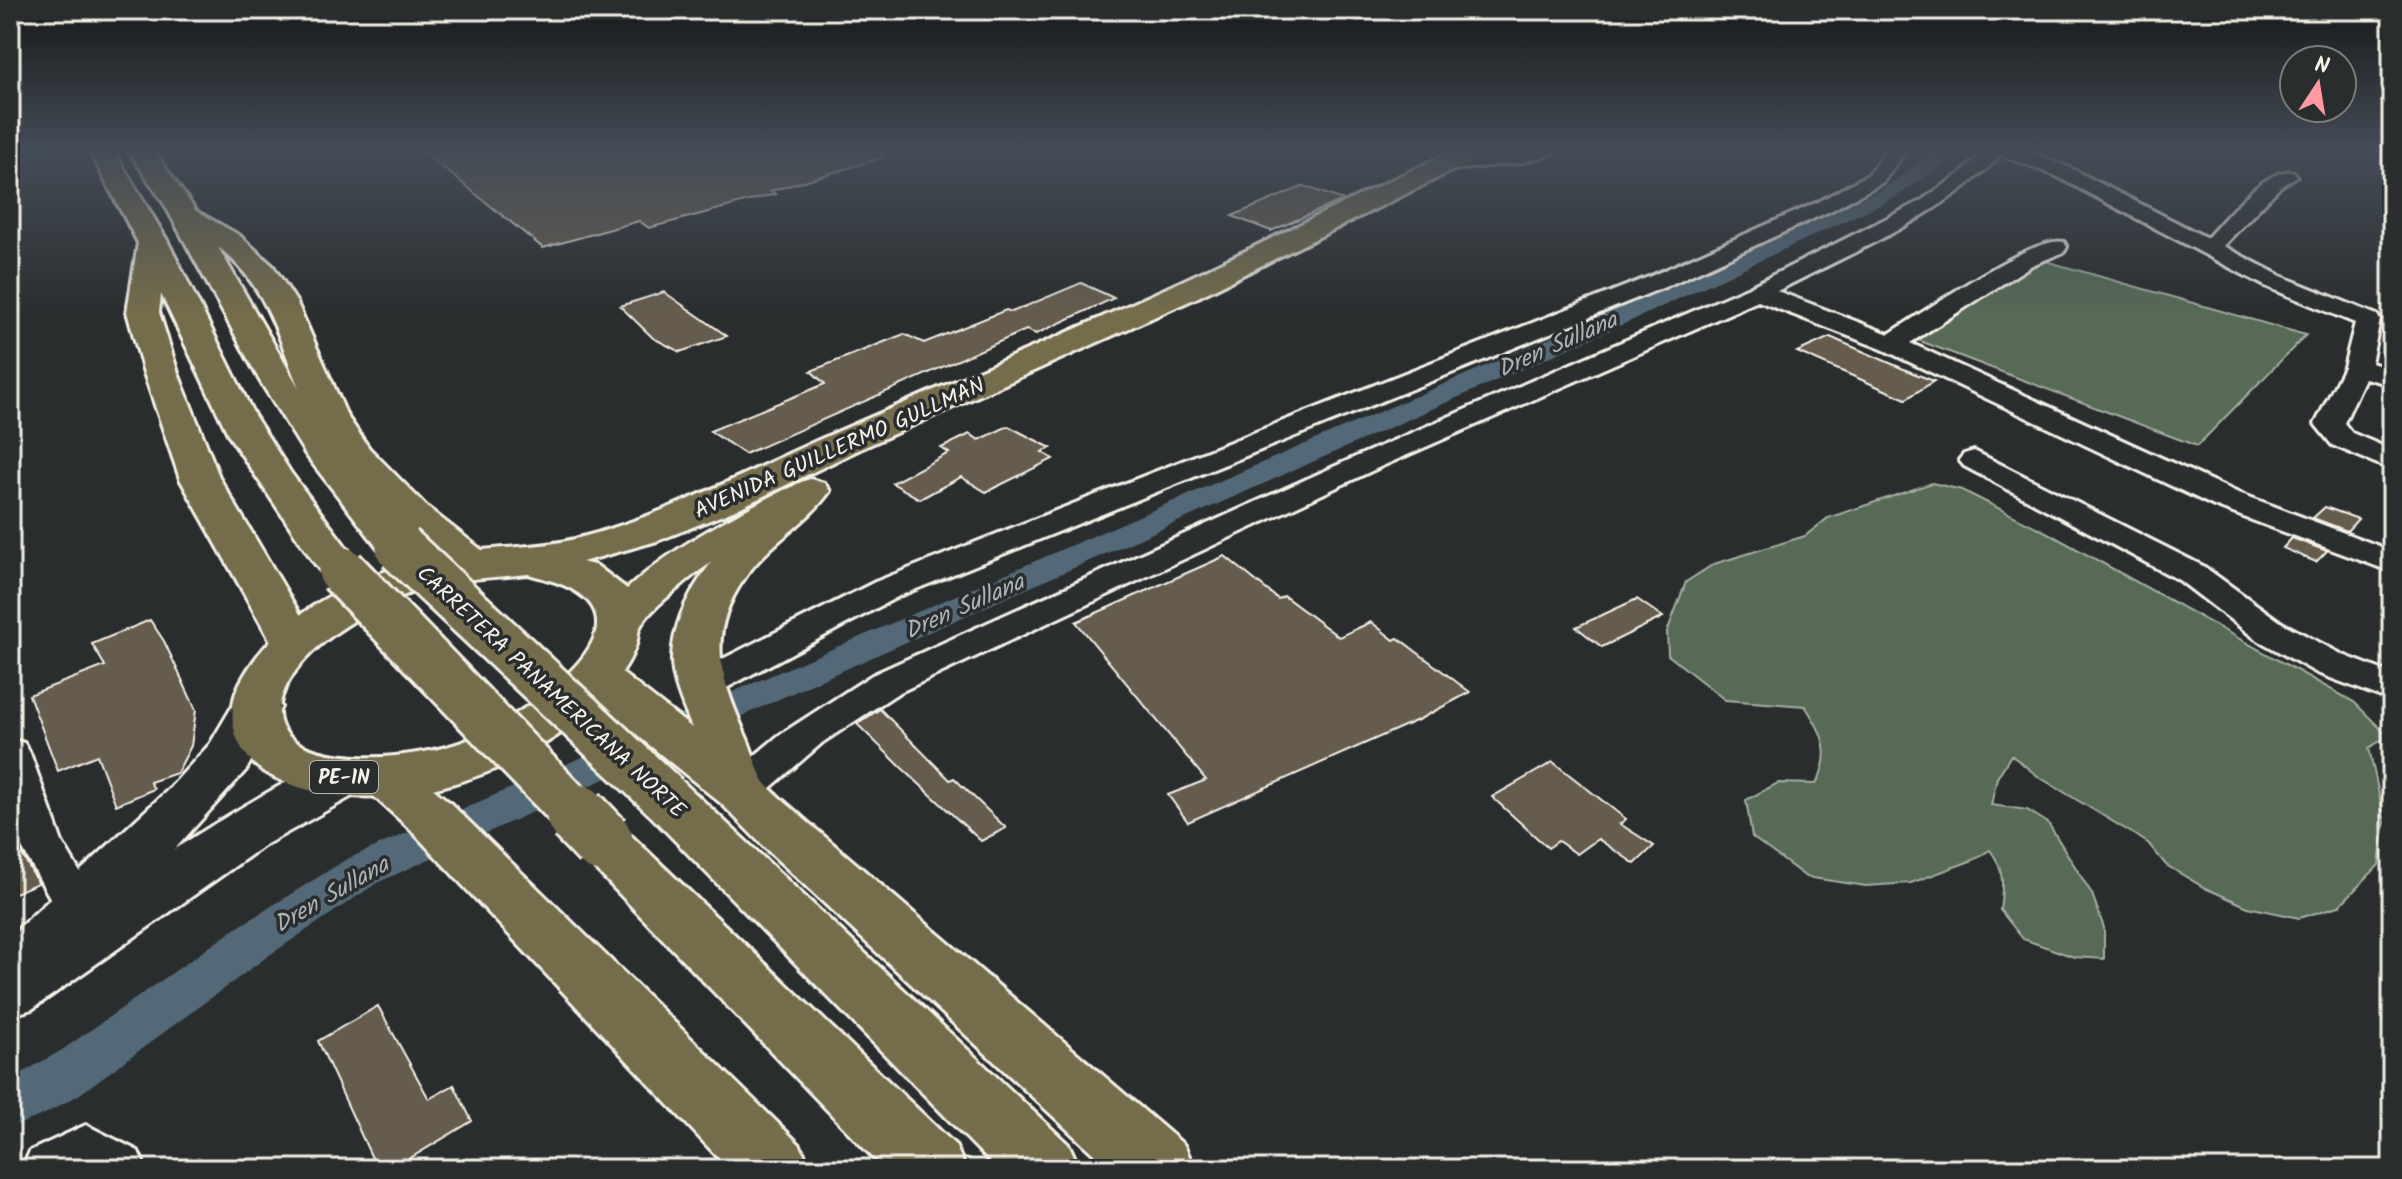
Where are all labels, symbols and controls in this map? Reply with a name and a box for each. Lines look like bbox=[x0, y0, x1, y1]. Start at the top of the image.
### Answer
north arrow bbox=[2278, 44, 2358, 124]
text: N bbox=[2311, 48, 2332, 85]
water label: Dren Sullana bbox=[1491, 301, 1626, 389]
street label: AVENIDA GUILLERMO GULLMAN bbox=[689, 369, 991, 529]
street label: CARRETERA PANAMERICANA NORTE bbox=[408, 558, 694, 828]
water label: Dren Sullana bbox=[898, 563, 1033, 651]
road number: PE-1N bbox=[310, 761, 378, 793]
water label: Dren Sullana bbox=[267, 846, 398, 944]

